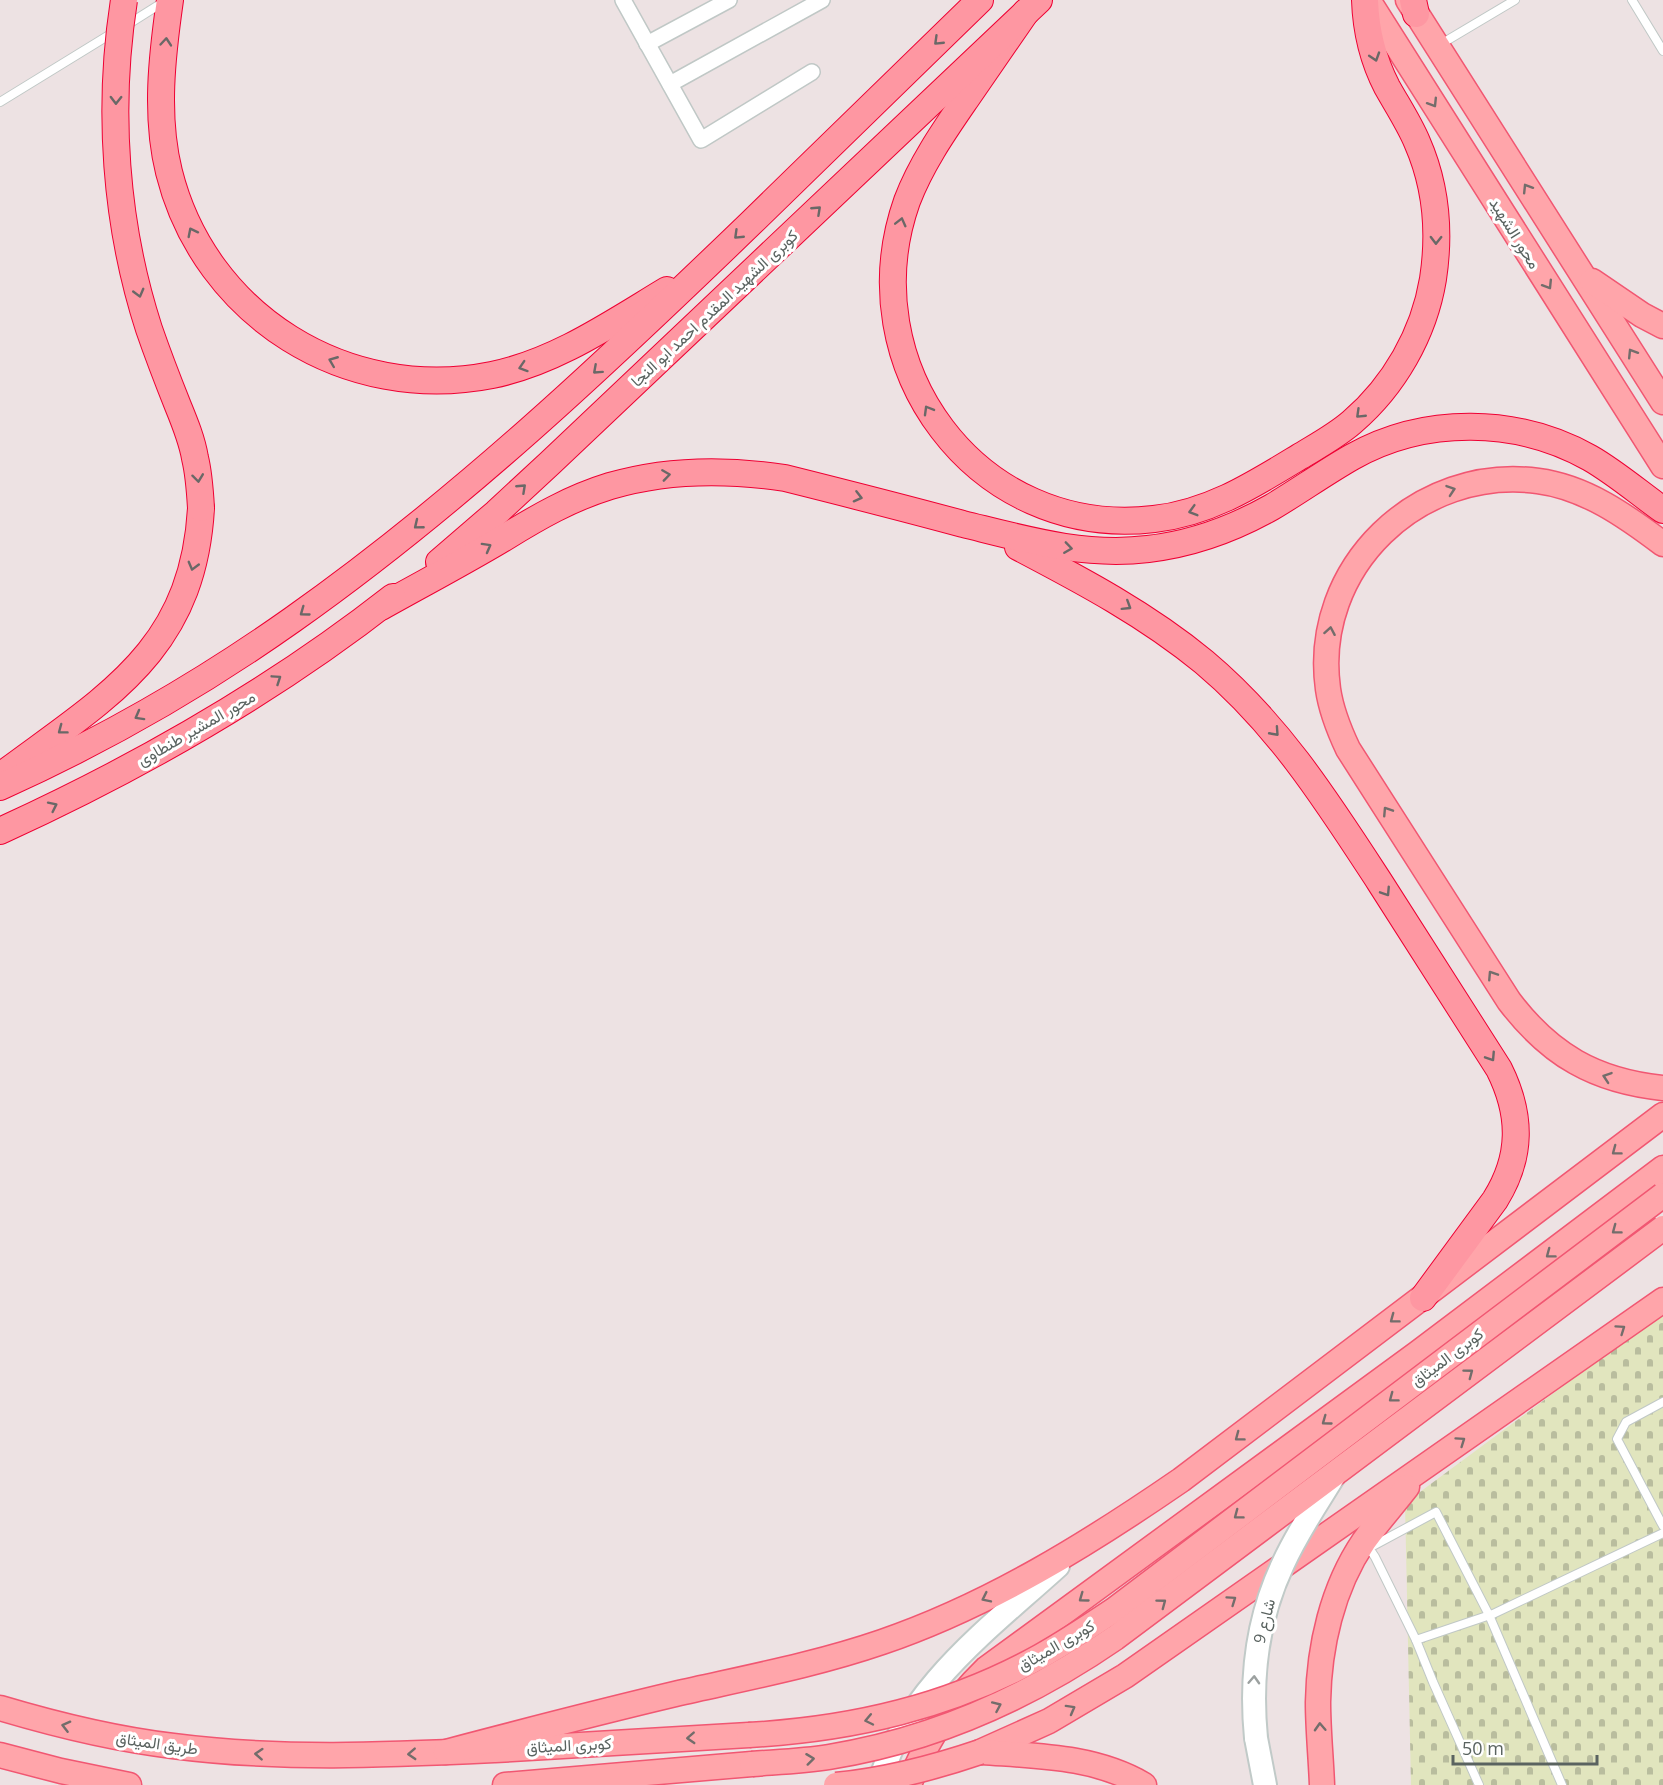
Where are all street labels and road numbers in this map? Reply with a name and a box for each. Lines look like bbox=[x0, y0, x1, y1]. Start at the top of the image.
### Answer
street label: محور الشهيد bbox=[1484, 193, 1546, 273]
street label: كوبرى الشهيد المقدم احمد ابو النجا bbox=[626, 225, 802, 391]
street label: محور المشير طنطاوى bbox=[133, 685, 259, 771]
street label: كوبرى الميثاق bbox=[1406, 1323, 1488, 1391]
street label: شارع 9 bbox=[1248, 1596, 1281, 1646]
street label: كوبرى الميثاق bbox=[1014, 1614, 1098, 1676]
street label: طريق الميثاق bbox=[114, 1726, 200, 1760]
street label: كوبرى الميثاق bbox=[526, 1732, 612, 1758]

